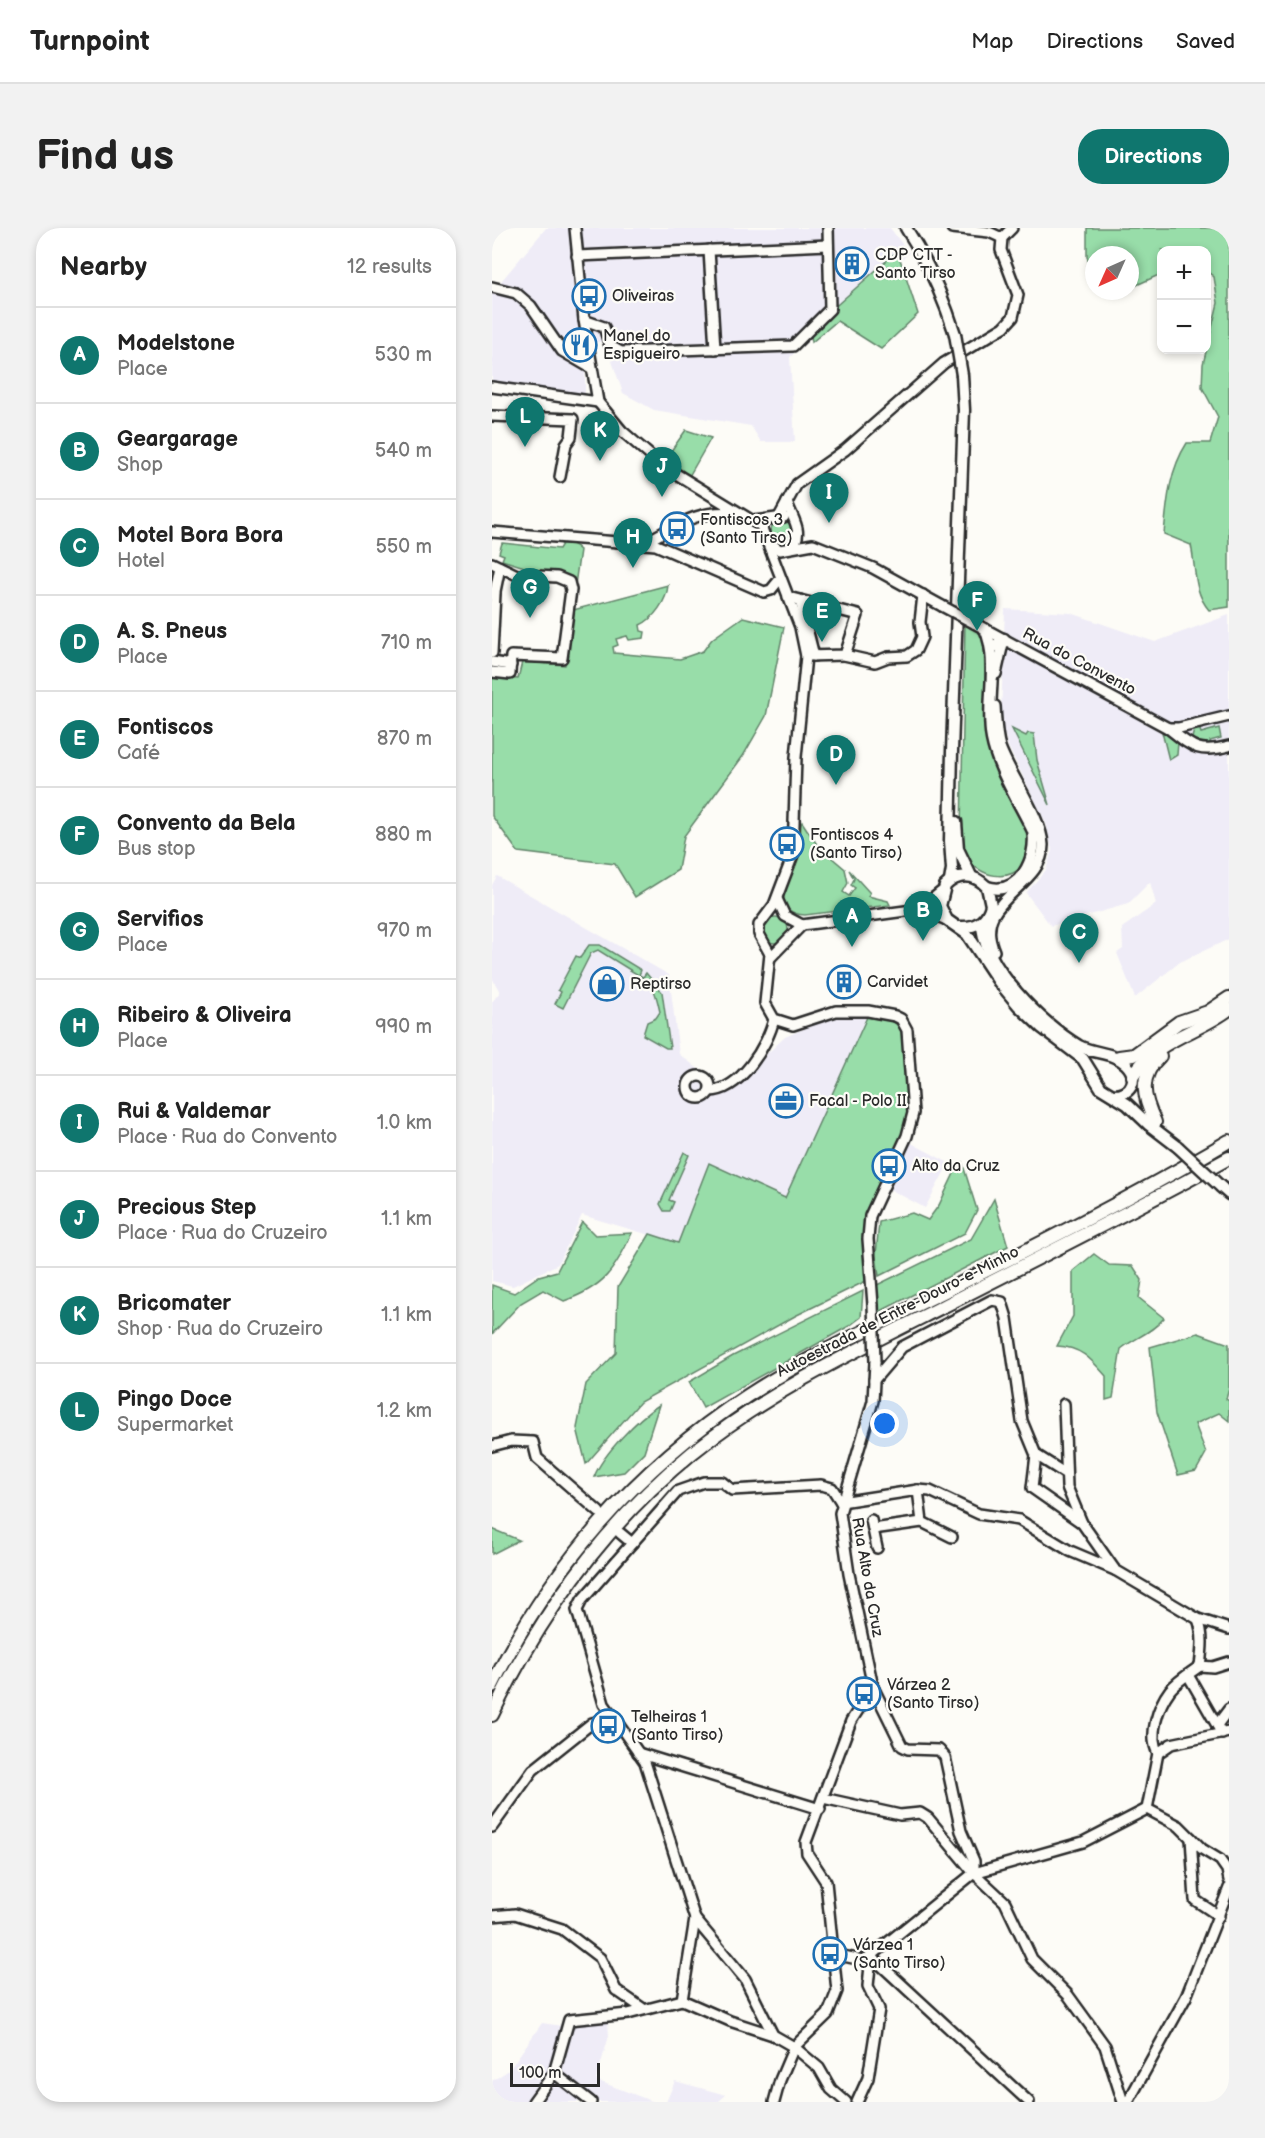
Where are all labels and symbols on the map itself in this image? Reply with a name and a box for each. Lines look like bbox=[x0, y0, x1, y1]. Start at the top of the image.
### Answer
building icon: CDP CTT - Santo Tirso bbox=[834, 246, 870, 282]
place label: CDP CTT - Santo Tirso bbox=[875, 246, 956, 283]
north arrow bbox=[1085, 246, 1139, 300]
bus stop icon: Oliveiras bbox=[571, 278, 607, 314]
place label: Oliveiras bbox=[612, 287, 674, 306]
restaurant icon: Manel do Espigueiro bbox=[562, 327, 598, 363]
place label: Manel do Espigueiro bbox=[603, 327, 680, 364]
pin: L bbox=[506, 398, 544, 447]
pin: K bbox=[580, 412, 620, 461]
pin: J bbox=[642, 448, 682, 497]
pin: I bbox=[810, 474, 848, 523]
bus stop icon: Fontiscos 3 (Santo Tirso) bbox=[659, 511, 695, 547]
place label: Fontiscos 3 (Santo Tirso) bbox=[700, 511, 792, 548]
pin: H bbox=[614, 518, 652, 568]
pin: G bbox=[510, 568, 549, 618]
pin: F bbox=[958, 582, 996, 631]
pin: E bbox=[802, 592, 842, 642]
street label: Rua do Convento bbox=[1019, 624, 1139, 700]
pin: D bbox=[816, 736, 856, 785]
bus stop icon: Fontiscos 4 (Santo Tirso) bbox=[769, 826, 805, 862]
place label: Fontiscos 4 (Santo Tirso) bbox=[810, 826, 902, 863]
pin: B bbox=[904, 892, 942, 941]
pin: A bbox=[832, 898, 872, 947]
pin: C bbox=[1060, 914, 1098, 963]
building icon: Carvidet bbox=[826, 964, 862, 1000]
shop icon: Reptirso bbox=[589, 966, 625, 1002]
place label: Carvidet bbox=[867, 973, 928, 992]
place label: Reptirso bbox=[630, 975, 691, 994]
office icon: Facal - Polo II bbox=[768, 1083, 804, 1119]
place label: Facal - Polo II bbox=[809, 1092, 907, 1111]
bus stop icon: Alto da Cruz bbox=[871, 1148, 907, 1184]
place label: Alto da Cruz bbox=[912, 1157, 1000, 1176]
street label: Autoestrada de Entre-Douro-e-Minho bbox=[774, 1242, 1022, 1382]
your location bbox=[870, 1409, 899, 1438]
street label: Rua Alto da Cruz bbox=[847, 1516, 887, 1639]
bus stop icon: Várzea 2 (Santo Tirso) bbox=[846, 1676, 882, 1712]
place label: Várzea 2 (Santo Tirso) bbox=[887, 1676, 979, 1713]
bus stop icon: Telheiras 1 (Santo Tirso) bbox=[590, 1708, 626, 1744]
place label: Telheiras 1 (Santo Tirso) bbox=[631, 1708, 723, 1745]
bus stop icon: Várzea 1 (Santo Tirso) bbox=[812, 1936, 848, 1972]
place label: Várzea 1 (Santo Tirso) bbox=[853, 1936, 945, 1973]
scale bar bbox=[510, 2060, 600, 2088]

